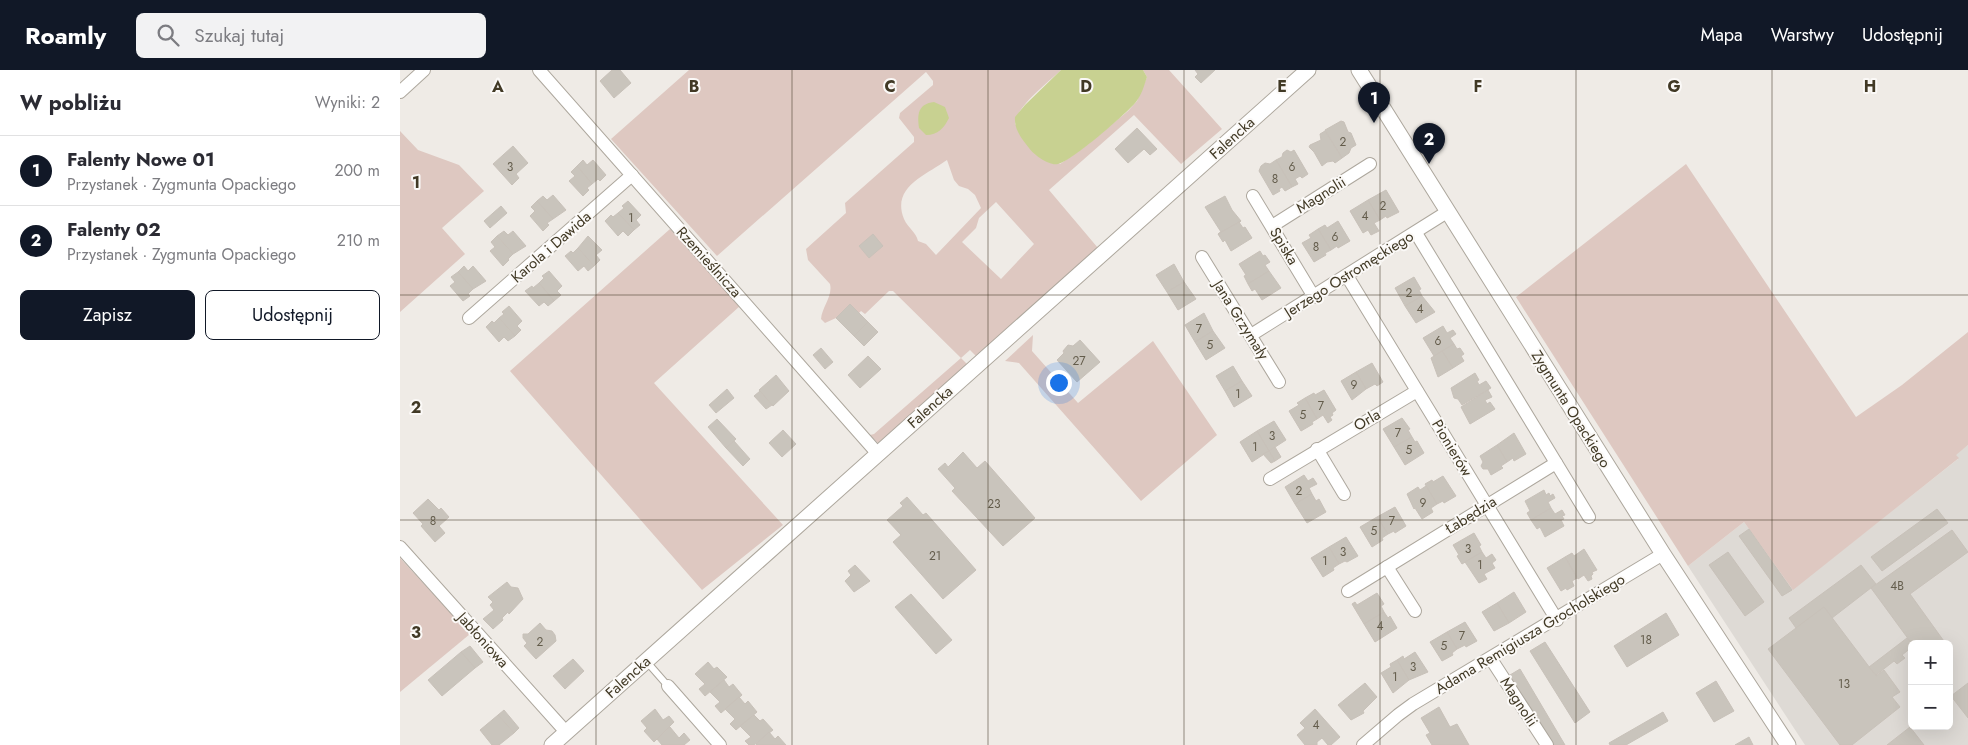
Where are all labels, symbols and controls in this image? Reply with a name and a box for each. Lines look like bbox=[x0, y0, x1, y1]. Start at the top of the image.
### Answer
search box bbox=[136, 13, 486, 58]
text: Roamly bbox=[25, 18, 106, 53]
icon: search bbox=[154, 21, 182, 49]
text: Szukaj tutaj bbox=[194, 22, 284, 49]
text: Mapa bbox=[1701, 22, 1743, 48]
text: Warstwy bbox=[1771, 22, 1834, 48]
text: Udostępnij bbox=[1862, 22, 1943, 48]
text: A bbox=[491, 75, 504, 98]
text: B bbox=[689, 75, 699, 98]
text: C bbox=[884, 75, 896, 98]
text: D bbox=[1080, 75, 1092, 98]
text: E bbox=[1277, 75, 1287, 98]
text: F bbox=[1474, 75, 1482, 98]
text: G bbox=[1667, 75, 1681, 98]
text: H bbox=[1864, 75, 1876, 98]
pin: 1 bbox=[1358, 82, 1390, 123]
text: W pobliżu bbox=[20, 88, 121, 118]
text: Wyniki: 2 bbox=[315, 91, 380, 114]
street label: Falencka bbox=[1204, 112, 1260, 164]
pin: 2 bbox=[1413, 123, 1445, 164]
house number: 2 bbox=[1340, 133, 1347, 151]
text: Falenty Nowe 01 bbox=[67, 146, 215, 173]
house number: 3 bbox=[507, 158, 514, 176]
house number: 6 bbox=[1289, 158, 1296, 176]
text: 1 bbox=[32, 159, 40, 182]
text: 200 m bbox=[334, 159, 380, 182]
house number: 8 bbox=[1272, 170, 1278, 188]
text: 1 bbox=[412, 171, 420, 194]
street label: Magnolii bbox=[1292, 171, 1350, 219]
text: Przystanek · Zygmunta Opackiego bbox=[67, 173, 296, 196]
house number: 2 bbox=[1380, 197, 1387, 215]
street label: Karola i Dawida bbox=[506, 206, 596, 288]
house number: 4 bbox=[1362, 207, 1369, 225]
house number: 1 bbox=[628, 209, 634, 227]
text: Falenty 02 bbox=[67, 216, 161, 243]
street label: Rzemieślnicza bbox=[671, 222, 747, 302]
street label: Spiska bbox=[1264, 223, 1304, 269]
street label: Jerzego Ostromęckiego bbox=[1278, 225, 1418, 324]
house number: 6 bbox=[1332, 228, 1339, 246]
text: 2 bbox=[31, 229, 41, 252]
text: 210 m bbox=[337, 229, 380, 252]
house number: 8 bbox=[1313, 238, 1319, 256]
text: Przystanek · Zygmunta Opackiego bbox=[67, 243, 296, 266]
street label: Jana Grzymały bbox=[1207, 274, 1274, 364]
house number: 2 bbox=[1406, 284, 1413, 302]
button: Zapisz bbox=[20, 290, 195, 340]
button: Udostępnij bbox=[205, 290, 380, 340]
house number: 4 bbox=[1417, 300, 1424, 318]
house number: 7 bbox=[1196, 320, 1203, 338]
house number: 6 bbox=[1435, 332, 1442, 350]
house number: 5 bbox=[1207, 336, 1214, 354]
street label: Zygmunta Opackiego bbox=[1526, 346, 1616, 472]
house number: 27 bbox=[1072, 352, 1086, 370]
your location bbox=[1046, 370, 1072, 396]
house number: 9 bbox=[1351, 376, 1358, 394]
street label: Falencka bbox=[902, 381, 958, 433]
house number: 1 bbox=[1235, 385, 1241, 403]
text: 2 bbox=[411, 396, 421, 419]
house number: 7 bbox=[1318, 397, 1325, 415]
street label: Orla bbox=[1350, 404, 1384, 436]
house number: 5 bbox=[1300, 406, 1307, 424]
street label: Pionierów bbox=[1426, 415, 1478, 481]
house number: 7 bbox=[1395, 424, 1402, 442]
house number: 3 bbox=[1269, 427, 1276, 445]
house number: 1 bbox=[1252, 438, 1258, 456]
house number: 5 bbox=[1406, 441, 1413, 459]
house number: 2 bbox=[1296, 482, 1303, 500]
street label: Łabędzia bbox=[1440, 491, 1501, 540]
house number: 9 bbox=[1420, 494, 1427, 512]
house number: 23 bbox=[987, 495, 1001, 513]
house number: 8 bbox=[430, 512, 436, 530]
house number: 7 bbox=[1389, 512, 1396, 530]
house number: 5 bbox=[1371, 522, 1378, 540]
house number: 3 bbox=[1465, 540, 1472, 558]
house number: 3 bbox=[1340, 543, 1347, 561]
house number: 21 bbox=[929, 547, 941, 565]
house number: 1 bbox=[1322, 552, 1328, 570]
house number: 1 bbox=[1477, 556, 1483, 574]
street label: Adama Remigiusza Grocholskiego bbox=[1431, 568, 1629, 700]
house number: 4B bbox=[1890, 577, 1904, 595]
street label: Jabłoniowa bbox=[451, 606, 514, 673]
house number: 4 bbox=[1377, 617, 1384, 635]
text: 3 bbox=[411, 621, 421, 644]
house number: 7 bbox=[1459, 627, 1466, 645]
house number: 18 bbox=[1640, 631, 1652, 649]
house number: 2 bbox=[537, 633, 544, 651]
house number: 5 bbox=[1441, 637, 1448, 655]
map controls bbox=[1908, 640, 1953, 730]
button: + bbox=[1908, 640, 1953, 685]
street label: Falencka bbox=[600, 651, 656, 703]
house number: 3 bbox=[1410, 658, 1417, 676]
house number: 1 bbox=[1392, 668, 1398, 686]
street label: Magnolii bbox=[1495, 673, 1543, 731]
house number: 13 bbox=[1838, 675, 1850, 693]
button: − bbox=[1908, 685, 1953, 730]
house number: 4 bbox=[1313, 716, 1320, 734]

